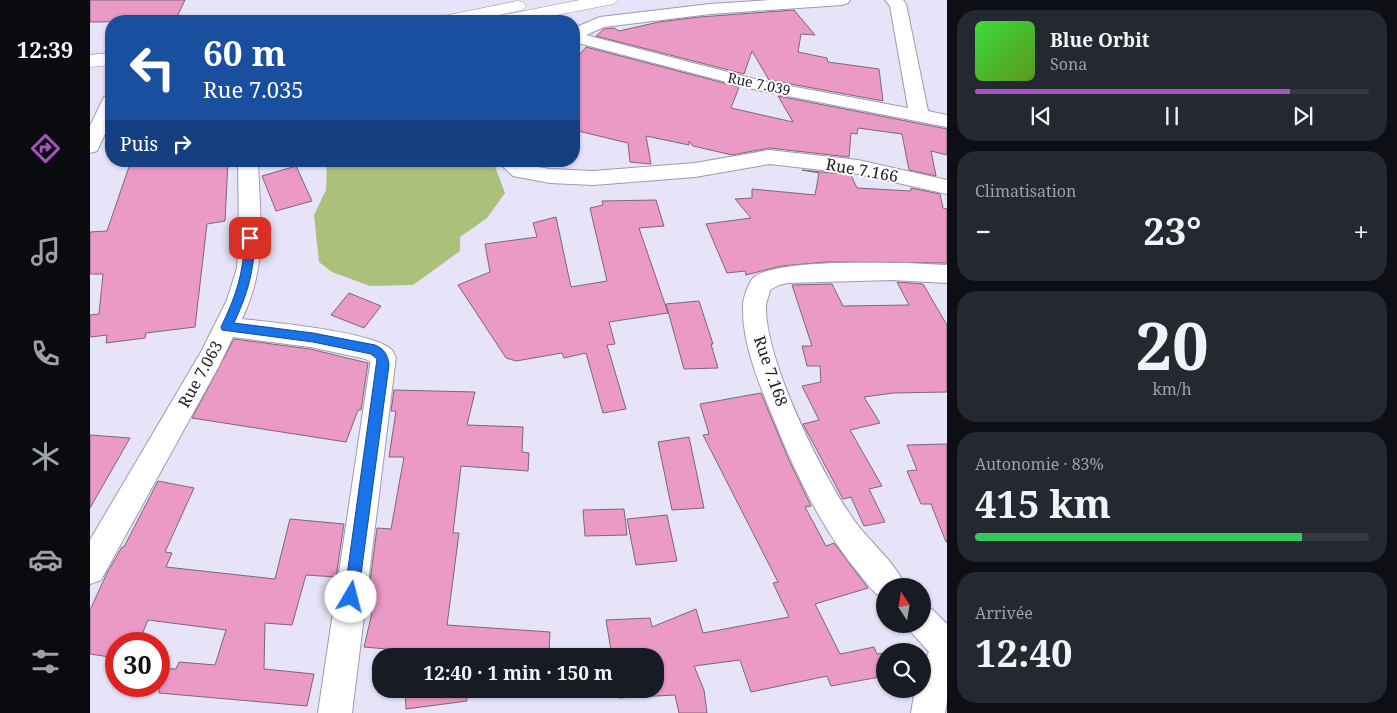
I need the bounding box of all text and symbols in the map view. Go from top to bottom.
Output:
text: Blue Orbit [1050,27,1150,53]
text: 60 m [203,29,286,76]
text: 12:39 [17,34,73,64]
icon: left [120,35,185,100]
text: Sona [1050,53,1087,75]
street label: Rue 7.039 [726,68,792,99]
text: Rue 7.035 [203,74,304,104]
icon: previous [1027,102,1055,130]
icon: pause [1158,102,1186,130]
icon: next [1289,102,1317,130]
icon: right [168,130,196,158]
icon: directions [28,131,63,166]
text: Puis [120,131,158,157]
street label: Rue 7.166 [824,153,900,187]
text: Climatisation [975,180,1076,202]
text: 23° [1143,204,1201,256]
text: − [975,212,991,250]
text: + [1353,212,1369,250]
pin [229,217,271,259]
icon: arrive [236,224,264,252]
icon: music [28,234,63,269]
text: 20 [1135,301,1209,389]
street label: Rue 7.168 [749,333,793,409]
icon: phone [28,336,63,371]
street label: Rue 7.063 [173,337,227,411]
text: km/h [1152,378,1192,400]
icon: climate [28,439,63,474]
text: Autonomie · 83% [975,453,1104,475]
text: 415 km [975,477,1111,529]
icon: car [28,542,63,577]
position arrow [324,570,376,622]
north arrow [876,578,931,632]
map controls [876,578,931,698]
text: Arrivée [975,602,1033,624]
text: 12:40 [975,626,1072,678]
speed limit sign: 30 [105,632,170,697]
button: search [876,643,931,698]
icon: filters [28,644,63,679]
text: 12:40 · 1 min · 150 m [423,660,613,686]

